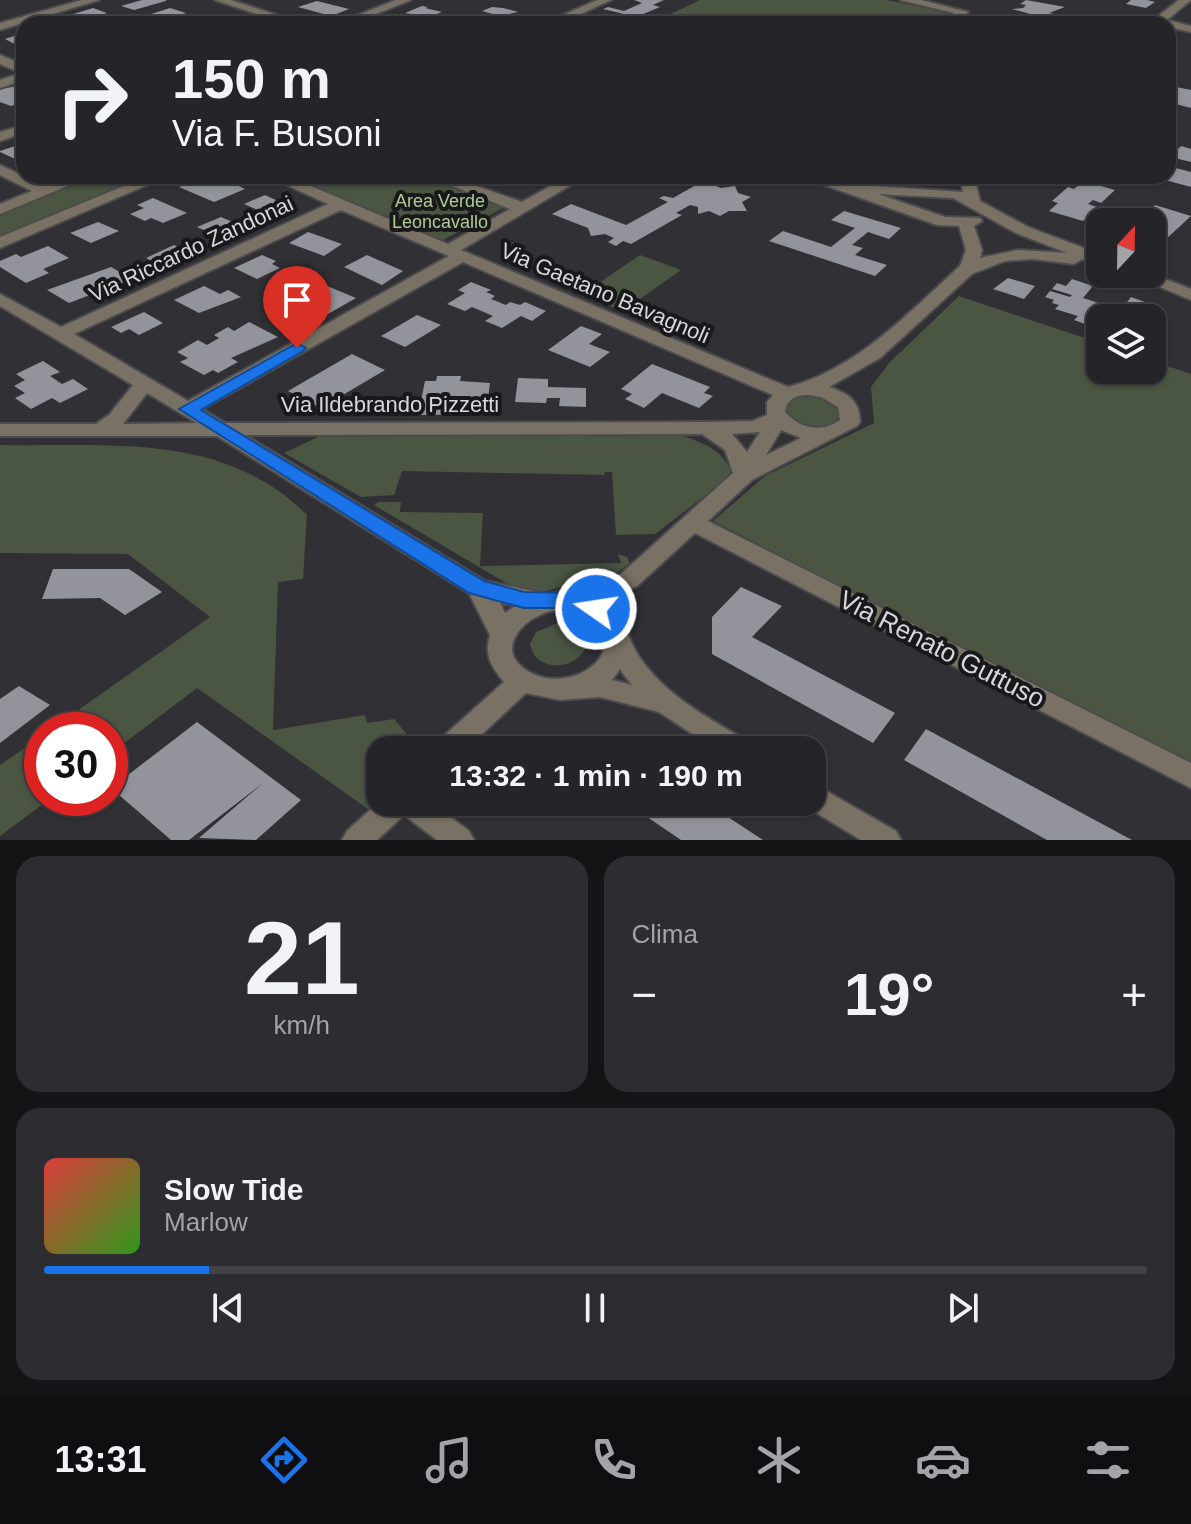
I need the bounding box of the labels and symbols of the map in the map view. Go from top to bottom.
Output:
street label: Via Riccardo Zandonai [85,191,297,307]
park label: Area Verde Leoncavallo [392,191,488,232]
north arrow [1086,208,1166,288]
street label: Via Gaetano Bavagnoli [497,238,713,348]
pin [263,266,331,348]
street label: Via Ildebrando Pizzetti [281,392,499,417]
position arrow [554,567,638,651]
street label: Via Renato Guttuso [834,584,1050,714]
speed limit sign: 30 [24,712,128,816]

